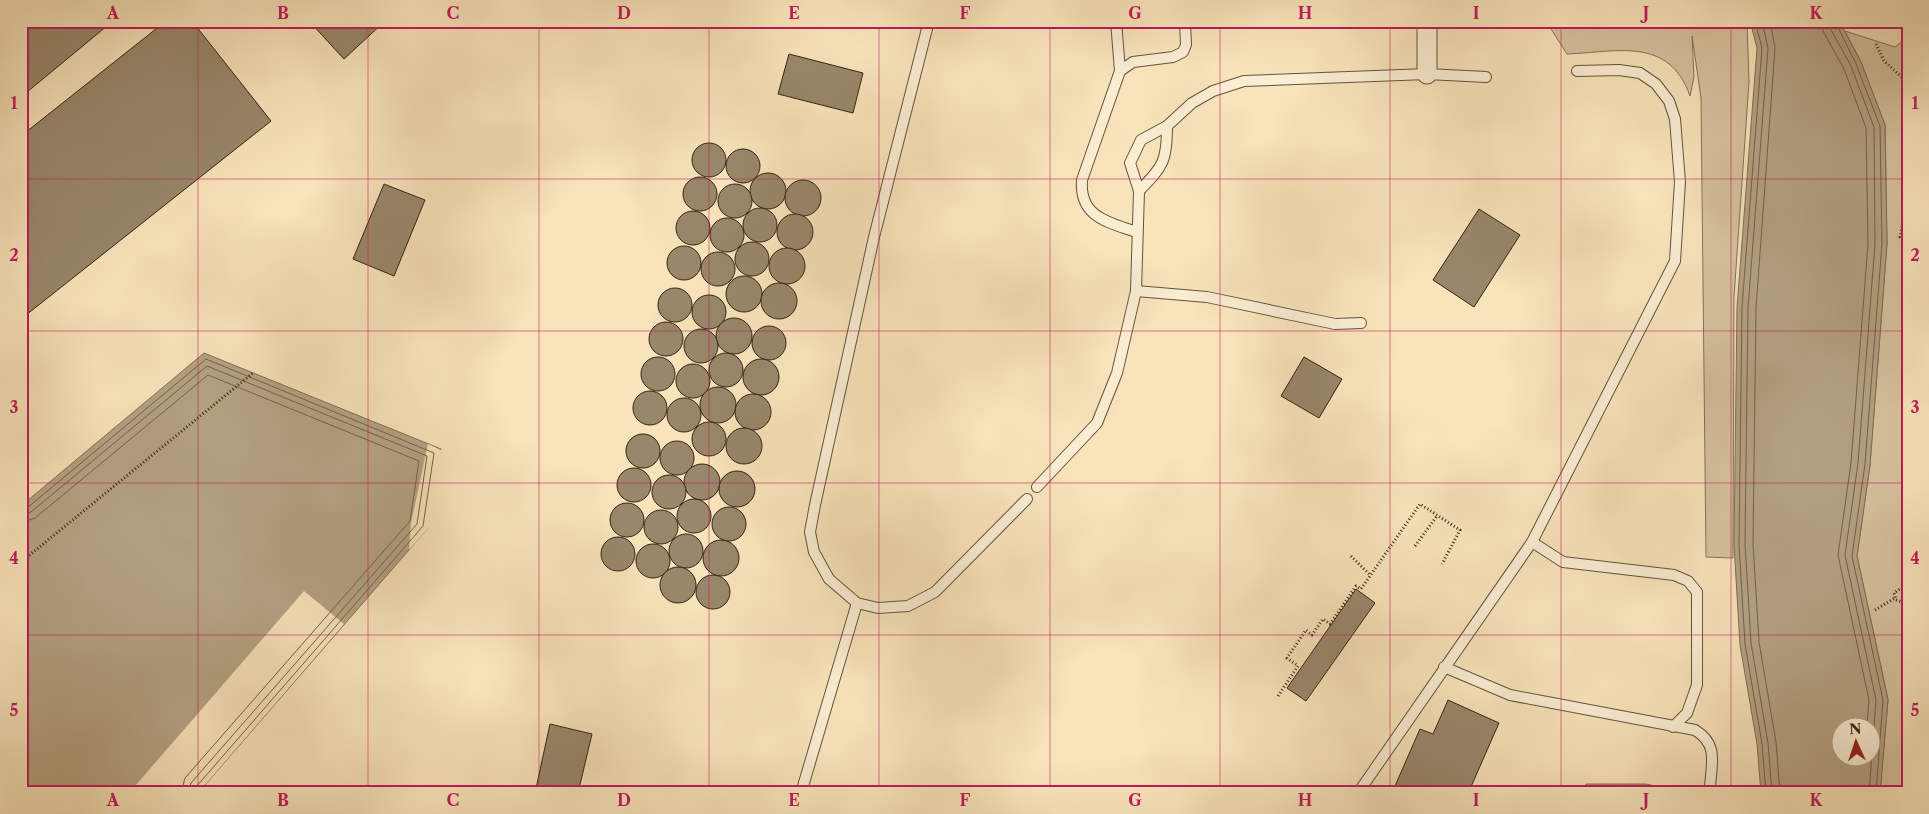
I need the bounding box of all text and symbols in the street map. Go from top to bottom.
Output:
text: A [106,3,120,23]
text: B [277,3,289,23]
text: C [447,3,459,23]
text: D [617,3,631,23]
text: E [788,3,800,23]
text: F [960,3,971,23]
text: G [1128,3,1142,23]
text: H [1298,3,1312,23]
text: I [1473,3,1480,23]
text: J [1640,3,1649,23]
text: K [1810,3,1824,23]
text: 1 [10,93,18,113]
text: 1 [1911,93,1919,113]
text: 2 [9,245,19,265]
text: 2 [1910,245,1920,265]
text: 3 [9,397,19,417]
text: 3 [1910,397,1920,417]
text: 4 [9,548,19,568]
text: 4 [1910,548,1920,568]
text: 5 [10,700,19,720]
text: 5 [1911,700,1920,720]
north arrow [1832,716,1882,766]
text: N [1849,720,1862,738]
text: A [106,790,120,810]
text: B [277,790,289,810]
text: C [447,790,459,810]
text: D [617,790,631,810]
text: E [788,790,800,810]
text: F [960,790,971,810]
text: G [1128,790,1142,810]
text: H [1298,790,1312,810]
text: I [1473,790,1480,810]
text: J [1640,790,1649,810]
text: K [1810,790,1824,810]

